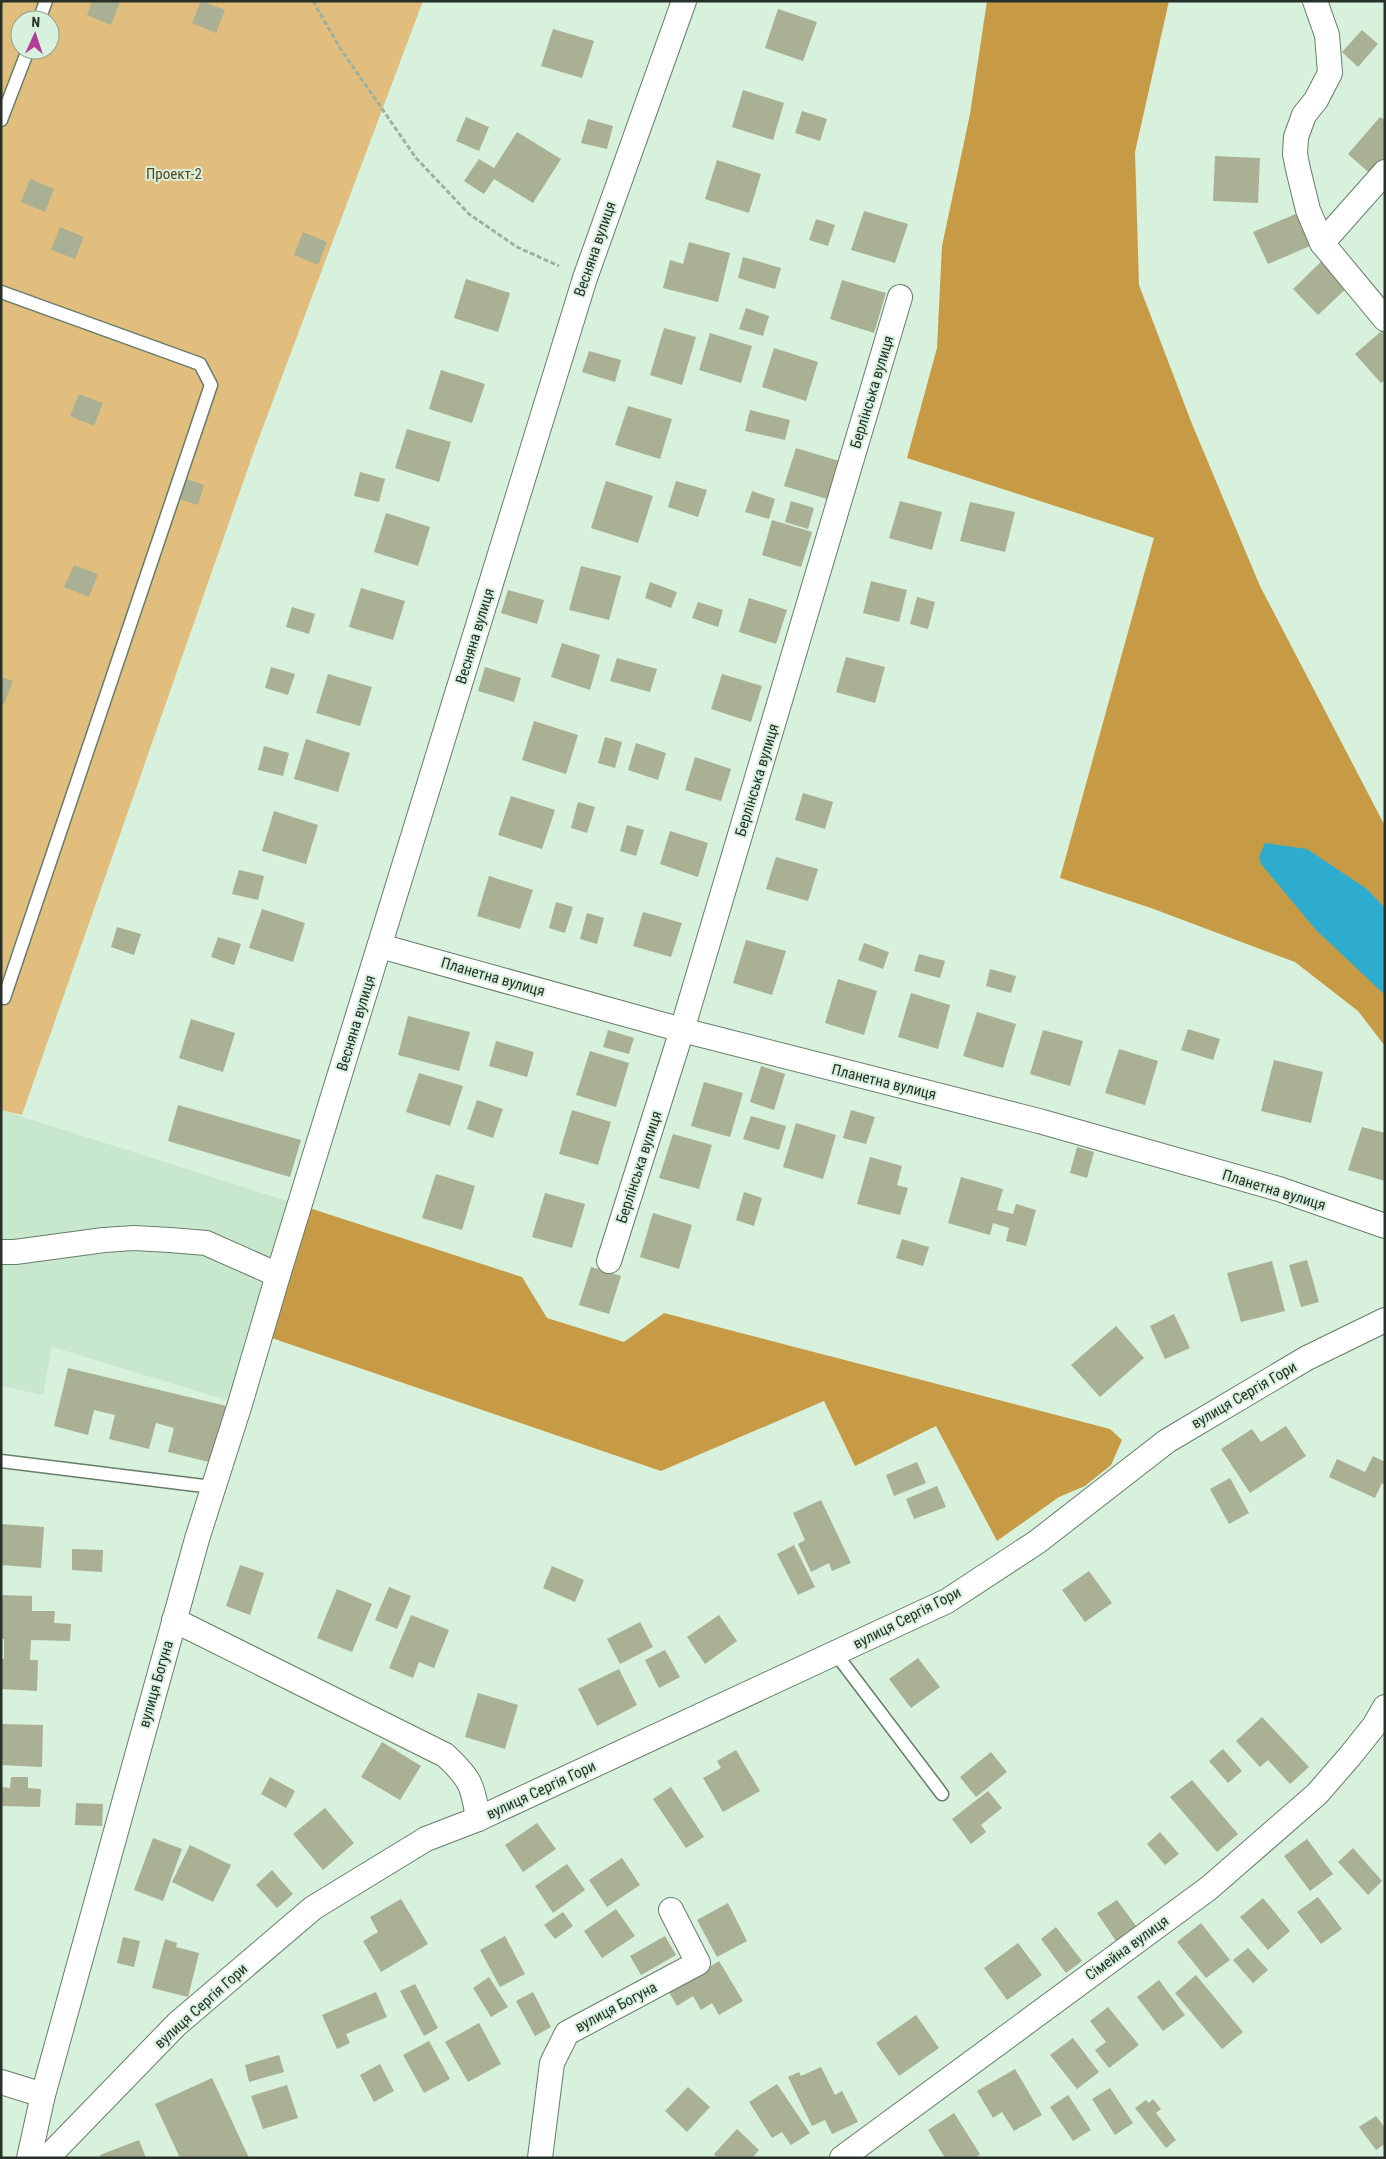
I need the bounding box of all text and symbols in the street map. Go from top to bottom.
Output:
north arrow [10,10,60,60]
text: N [31,14,40,30]
park label: Проект-2 [146,165,202,183]
street label: Весняна вулиця [570,199,620,299]
street label: Берлінська вулиця [846,333,898,451]
street label: Весняна вулиця [452,586,498,686]
street label: Берлінська вулиця [731,721,783,839]
street label: Планетна вулиця [439,954,547,1000]
street label: Весняна вулиця [333,973,379,1073]
street label: Планетна вулиця [830,1060,938,1104]
street label: Берлінська вулиця [612,1109,666,1225]
street label: Планетна вулиця [1220,1166,1328,1214]
street label: вулиця Сергія Гори [1188,1358,1300,1432]
street label: вулиця Сергія Гори [850,1583,964,1653]
street label: вулиця Богуна [135,1638,177,1730]
street label: вулиця Сергія Гори [484,1757,598,1823]
street label: Сімейна вулиця [1082,1912,1172,1984]
street label: вулиця Сергія Гори [151,1960,251,2052]
street label: вулиця Богуна [572,1978,660,2036]

